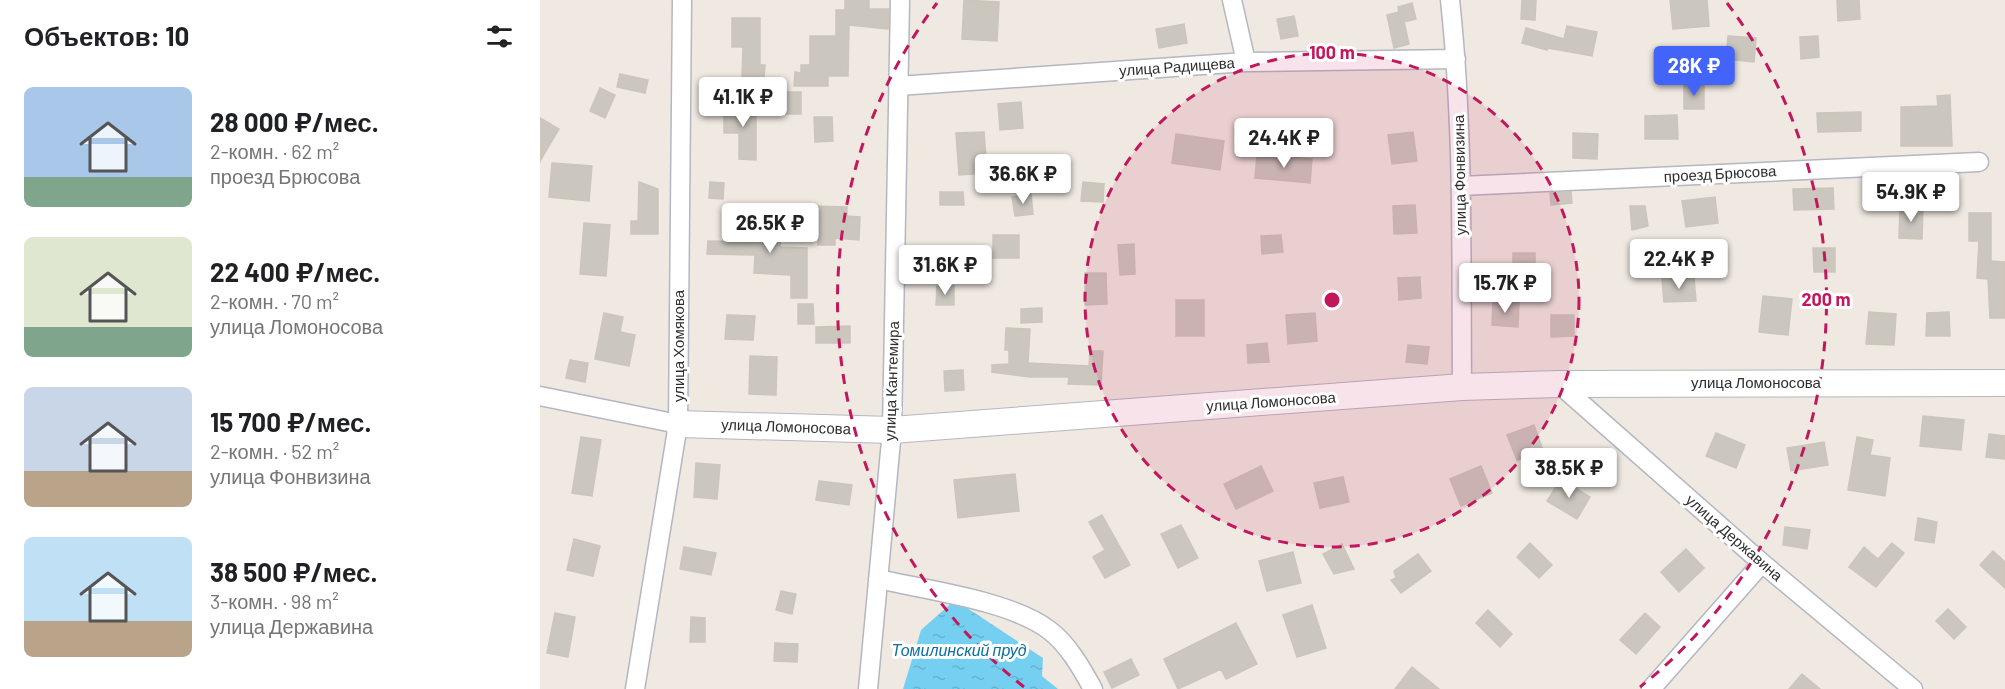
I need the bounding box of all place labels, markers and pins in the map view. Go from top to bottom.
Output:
pin: 28K ₽ [1652,46,1736,97]
pin: 41.1K ₽ [688,77,798,128]
pin: 24.4K ₽ [1229,118,1339,169]
pin: 36.6K ₽ [968,154,1078,205]
pin: 54.9K ₽ [1856,172,1966,223]
pin: 26.5K ₽ [715,203,825,254]
pin: 22.4K ₽ [1624,239,1734,290]
pin: 31.6K ₽ [890,245,1000,296]
pin: 15.7K ₽ [1450,263,1560,314]
centre of rings [1322,290,1342,310]
pin: 38.5K ₽ [1514,448,1624,499]

